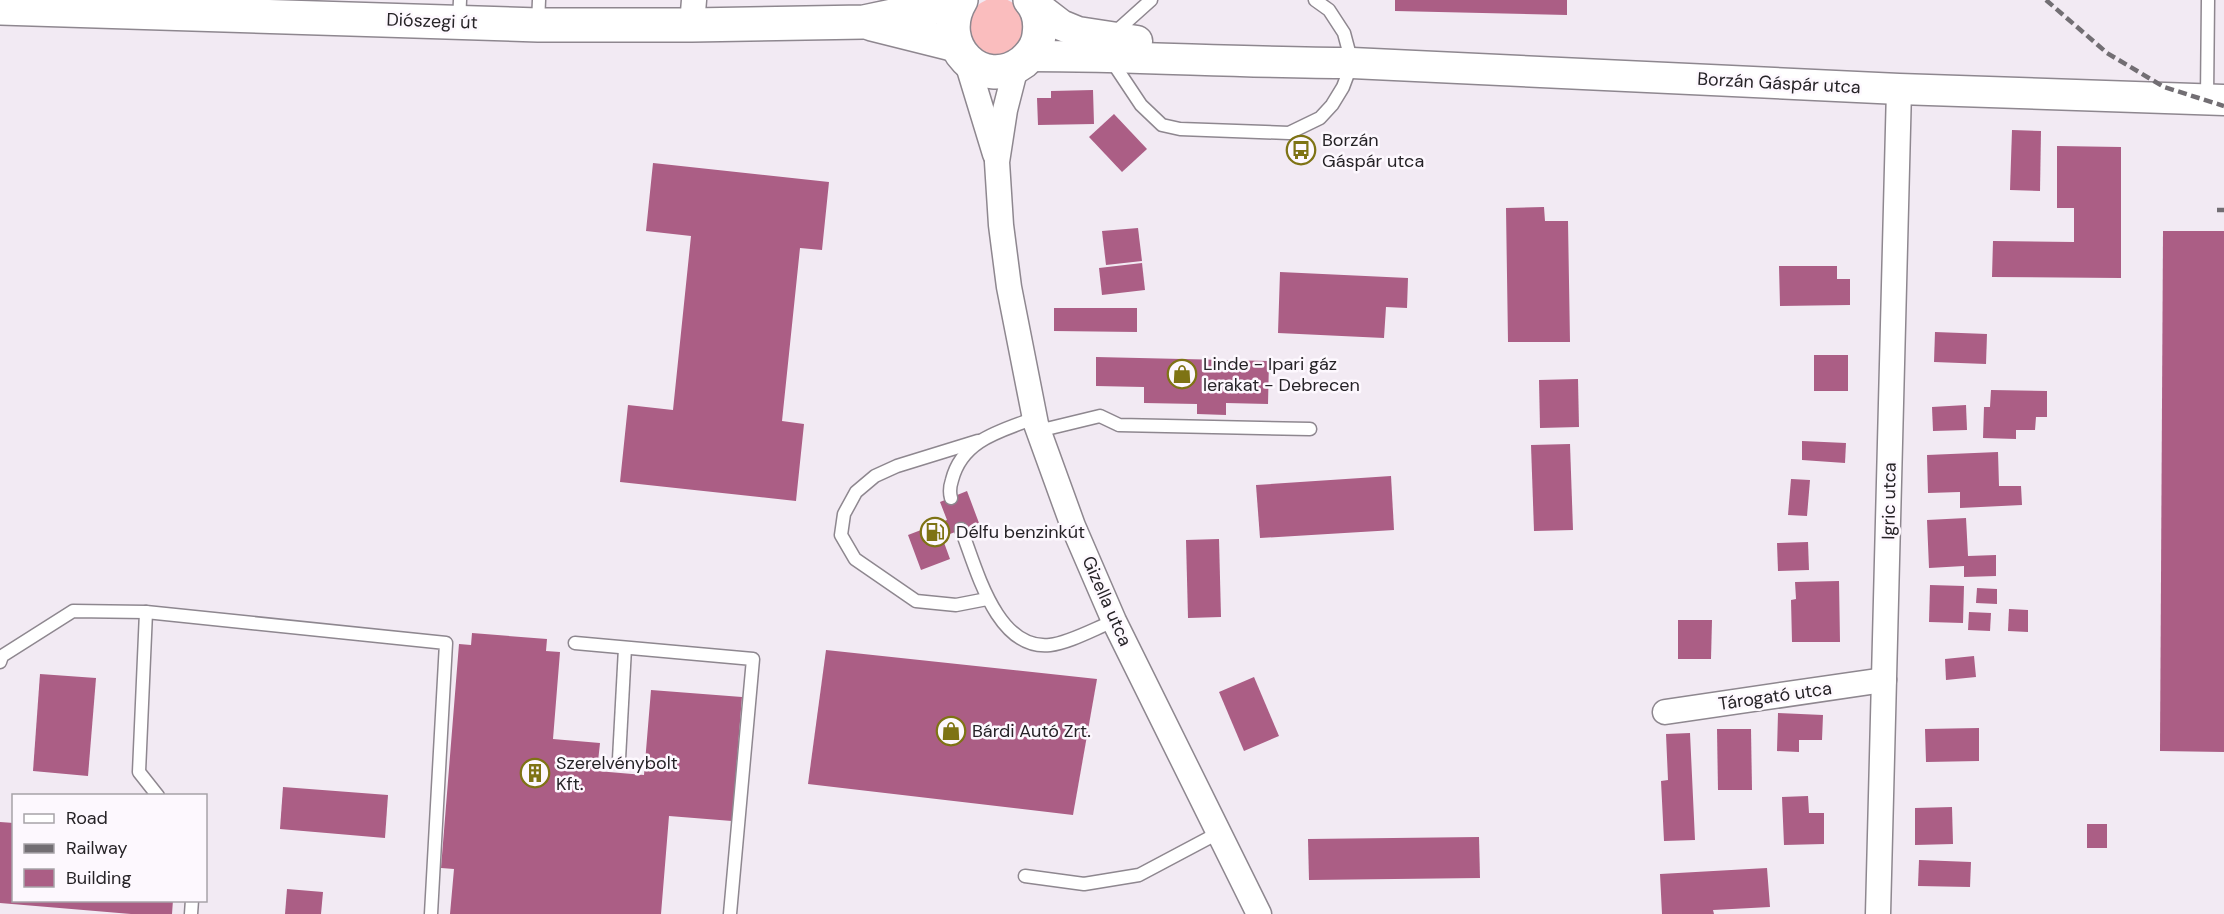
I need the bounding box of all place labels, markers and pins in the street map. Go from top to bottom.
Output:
place label: Borzán Gáspár utca [1322,128,1424,173]
bus stop icon: Borzán Gáspár utca [1285,134,1317,166]
place label: Linde - Ipari gáz lerakat - Debrecen [1203,352,1360,397]
shop icon: Linde - Ipari gáz lerakat - Debrecen [1166,358,1198,390]
fuel station icon: Délfu benzinkút [919,516,951,548]
place label: Délfu benzinkút [956,520,1085,544]
shop icon: Bárdi Autó Zrt. [935,715,967,747]
place label: Bárdi Autó Zrt. [972,719,1091,743]
place label: Szerelvénybolt Kft. [556,751,678,796]
building icon: Szerelvénybolt Kft. [519,757,551,789]

